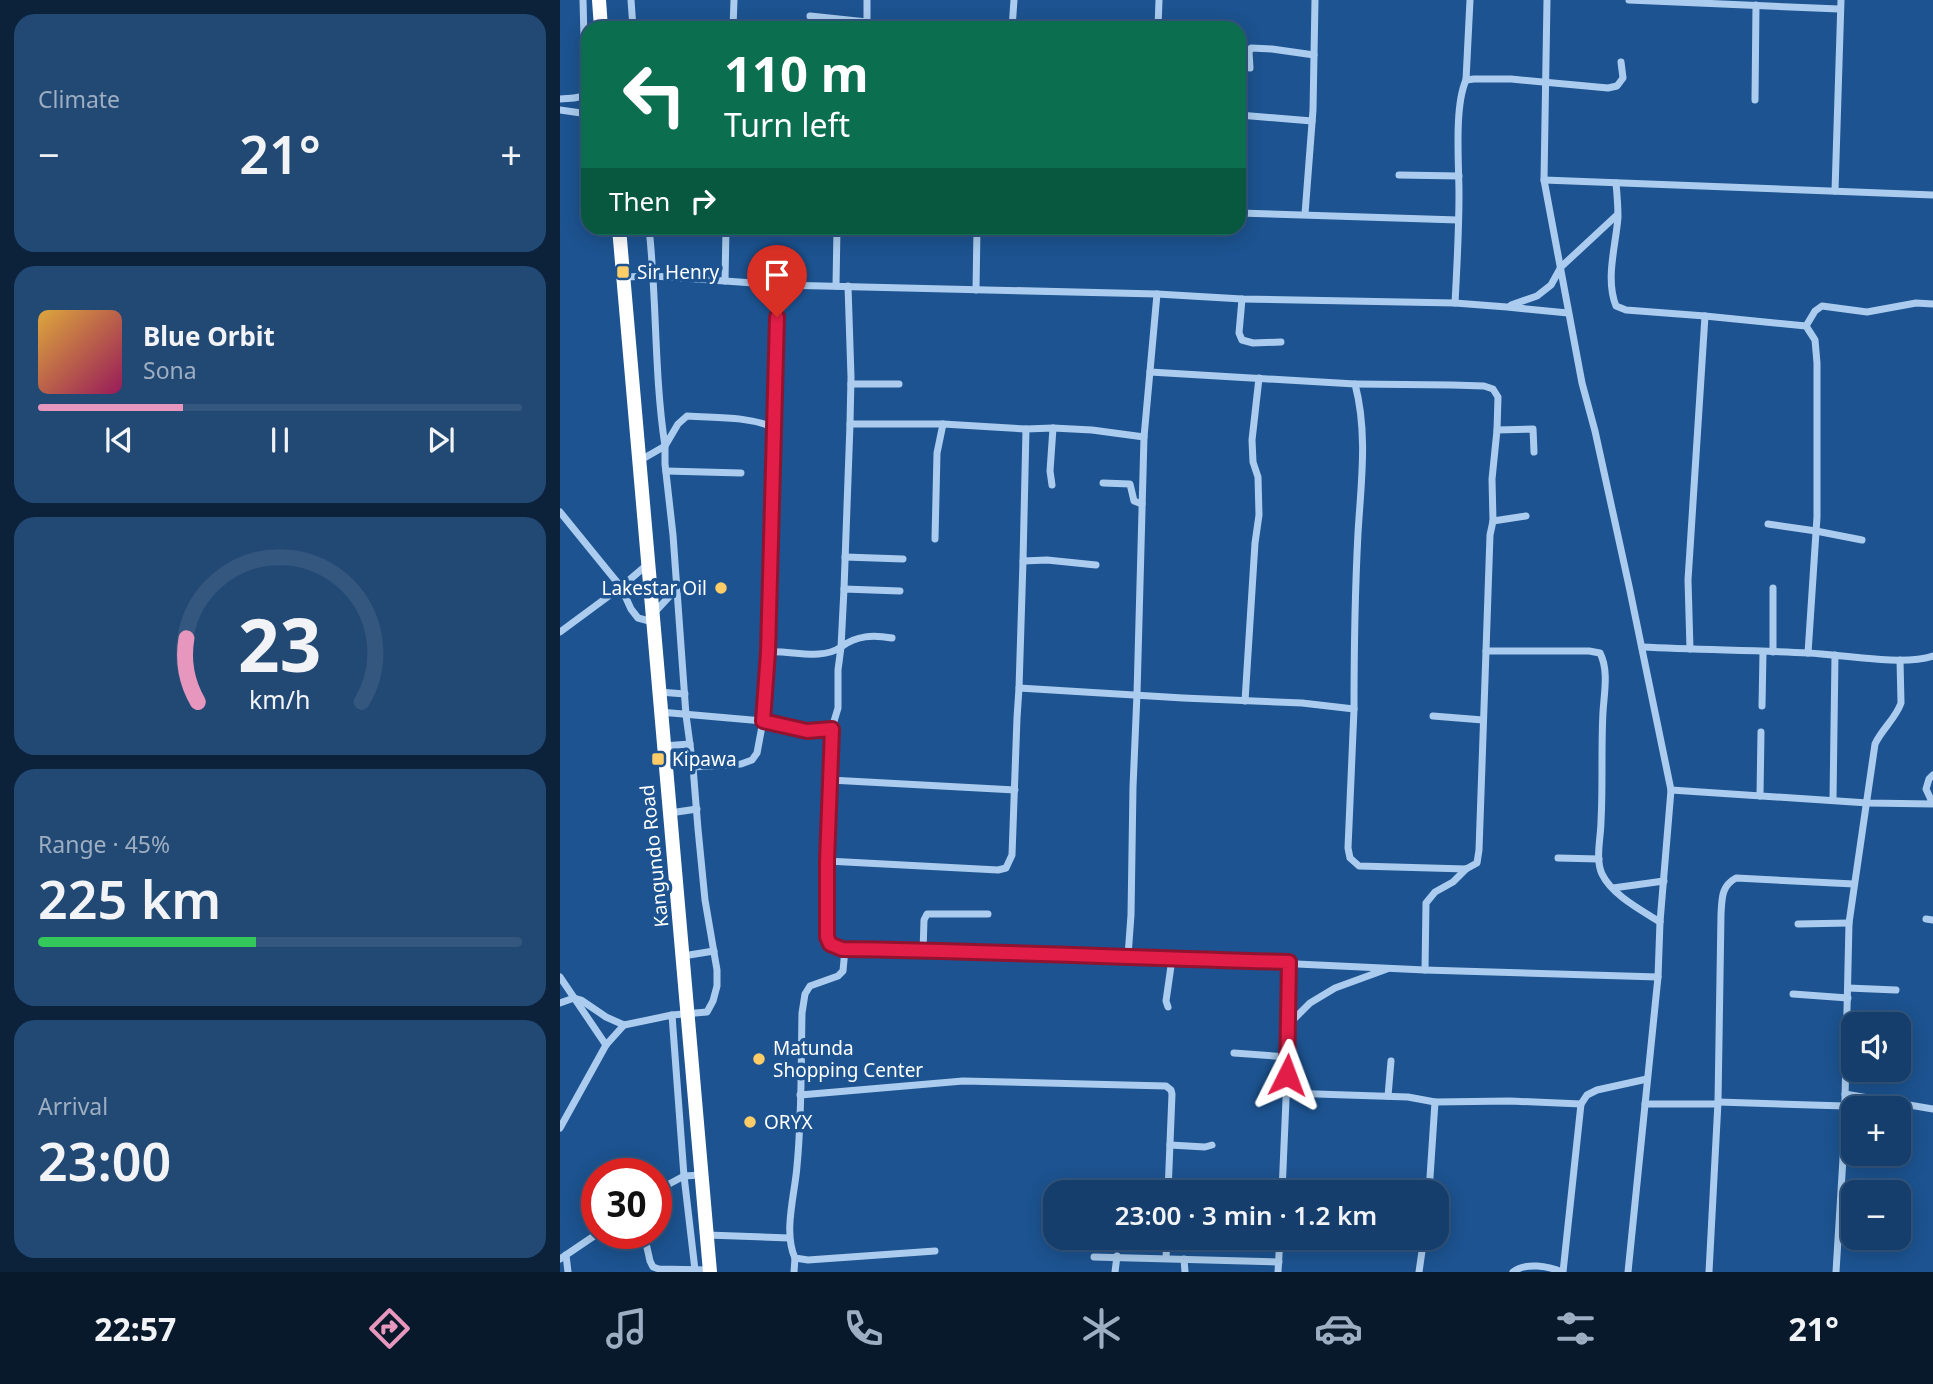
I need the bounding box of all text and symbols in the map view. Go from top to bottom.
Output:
text: 110 m [724,40,869,106]
icon: left [609,49,700,140]
text: Climate [38,83,120,115]
text: Turn left [724,103,850,146]
text: 21° [239,118,321,189]
text: − [38,128,60,180]
text: + [500,128,522,180]
icon: right [684,182,722,220]
text: Then [609,183,670,219]
pin [747,245,807,317]
icon: arrive [758,256,796,294]
place label: Sir Henry [637,259,720,285]
marker: Sir Henry [615,264,631,280]
text: Blue Orbit [143,318,275,354]
text: Sona [143,354,197,386]
icon: previous [100,421,138,459]
icon: pause [261,421,299,459]
icon: next [422,421,460,459]
place label: Lakestar Oil [601,575,707,601]
marker: Lakestar Oil [713,580,729,596]
text: 23 [238,594,322,693]
text: km/h [249,682,311,716]
place label: Kipawa [672,746,737,772]
marker: Kipawa [650,751,666,767]
street label: Kangundo Road [634,783,674,929]
text: Range · 45% [38,828,170,860]
text: 225 km [38,863,221,934]
map controls [1841,1012,1911,1250]
button: sound [1841,1012,1911,1082]
place label: Matunda Shopping Center [773,1035,923,1083]
position arrow [1250,1038,1324,1112]
marker: Matunda Shopping Center [751,1051,767,1067]
text: Arrival [38,1090,108,1122]
button: + [1841,1096,1911,1166]
place label: ORYX [764,1109,813,1135]
marker: ORYX [742,1114,758,1130]
text: 23:00 [38,1125,171,1196]
speed limit sign: 30 [581,1158,672,1249]
button: − [1841,1180,1911,1250]
text: 23:00 · 3 min · 1.2 km [1115,1197,1377,1233]
icon: directions [365,1304,414,1353]
icon: music [602,1304,651,1353]
icon: phone [839,1304,888,1353]
icon: climate [1077,1304,1126,1353]
icon: car [1314,1304,1363,1353]
icon: filters [1551,1304,1600,1353]
text: 22:57 [94,1307,176,1350]
text: 21° [1789,1307,1839,1350]

